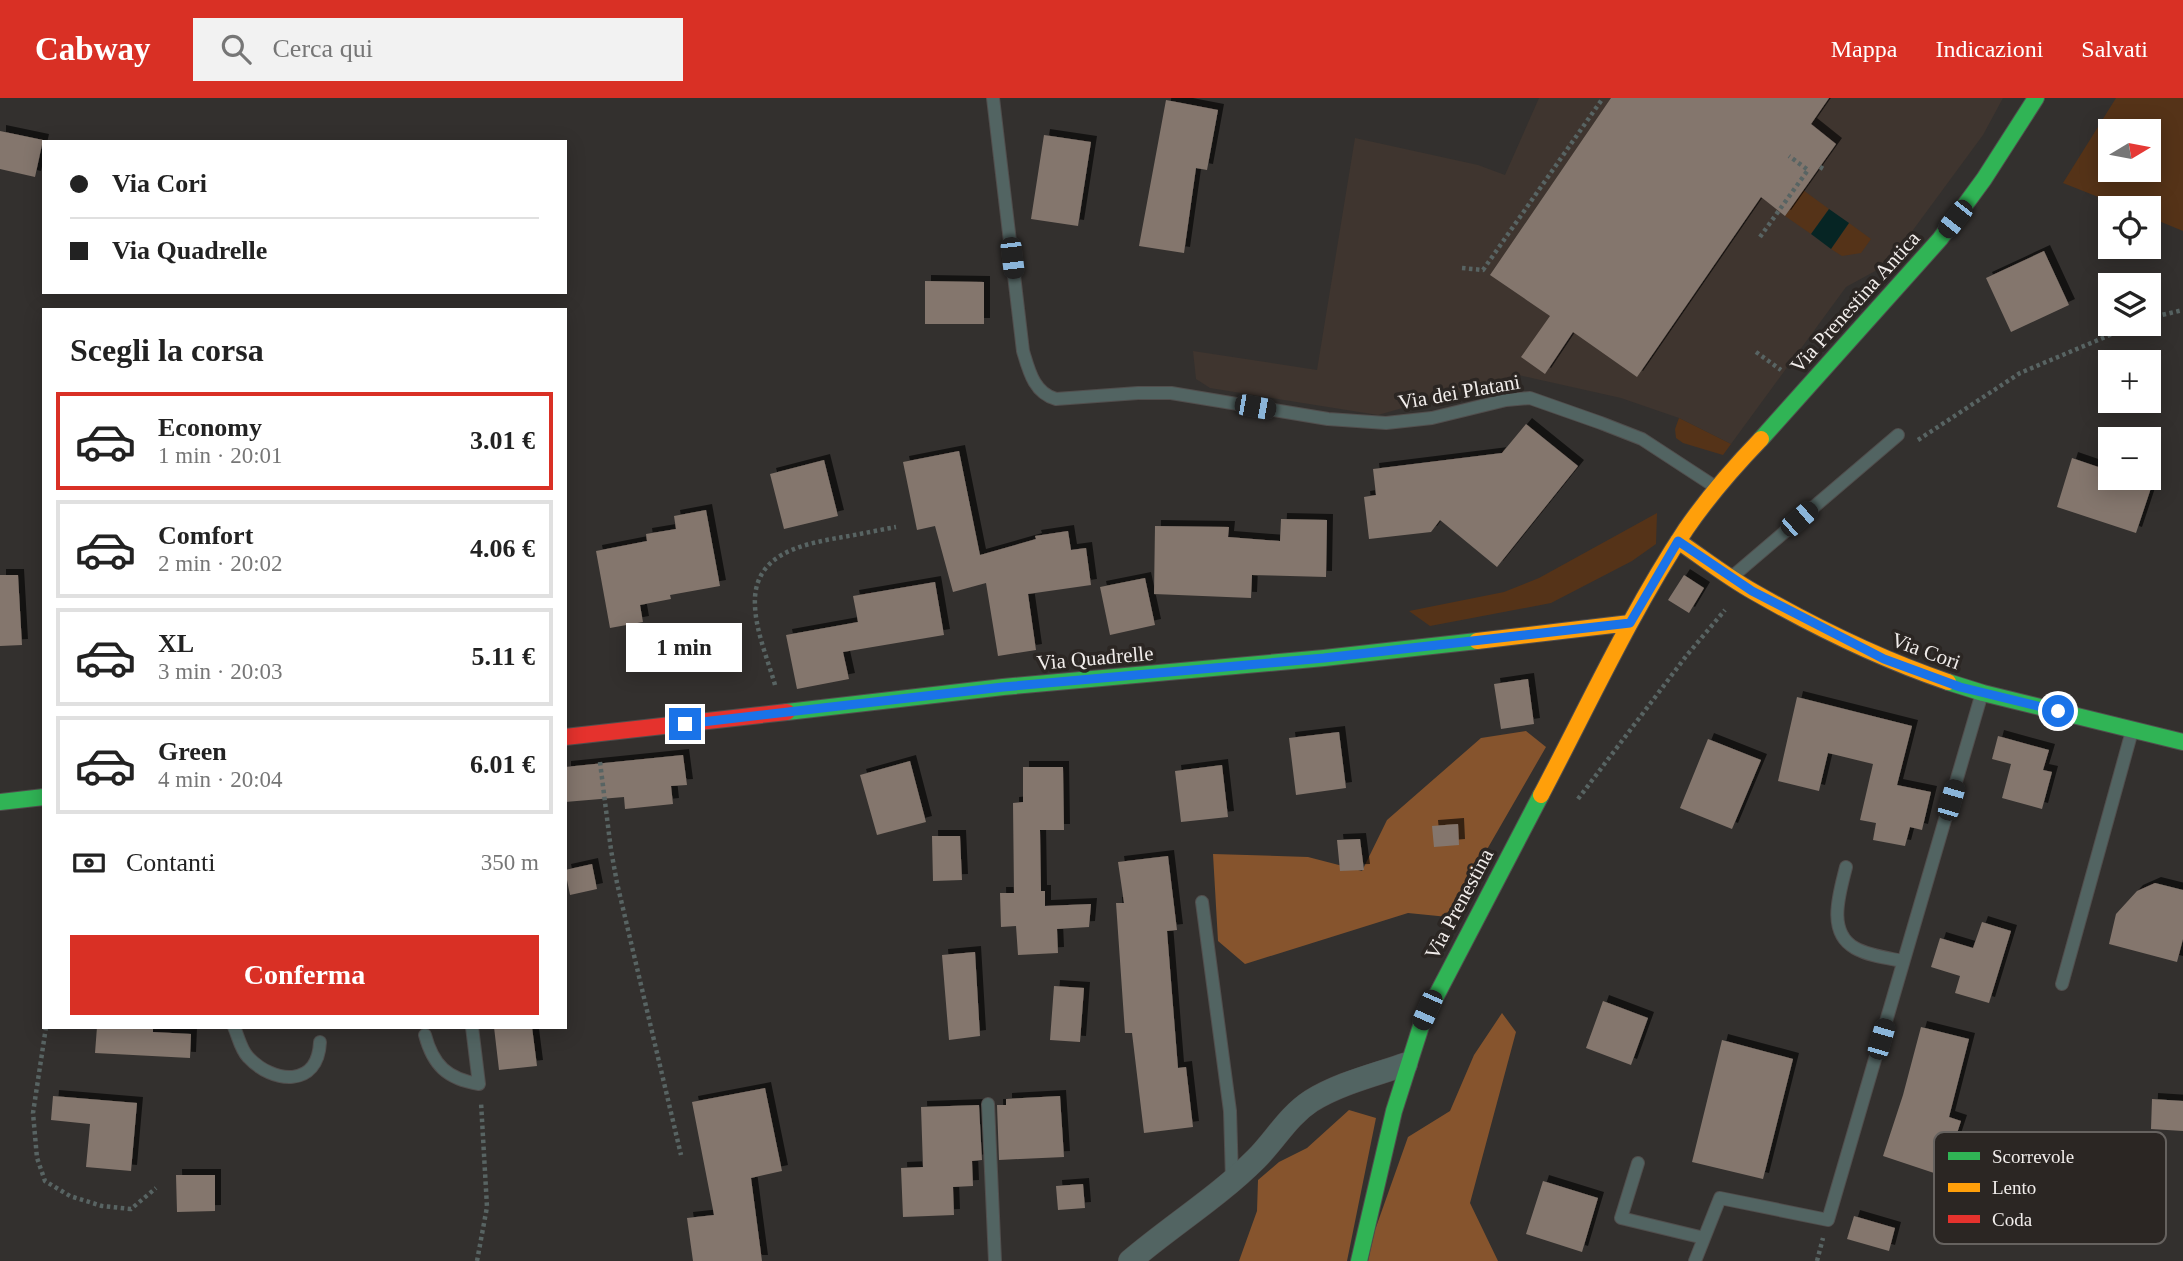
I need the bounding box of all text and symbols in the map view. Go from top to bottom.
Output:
search box [193,18,683,81]
icon: search [217,30,255,68]
text: Cabway [35,31,151,67]
text: Cerca qui [273,34,373,63]
text: Mappa [1831,36,1897,62]
text: Indicazioni [1935,36,2043,62]
text: Salvati [2081,36,2148,62]
north arrow [2098,119,2161,182]
map controls [2098,119,2161,490]
text: Via Cori [112,169,207,198]
car [1934,196,1977,242]
button: locate [2098,196,2161,259]
street label: Via Prenestina Antica [1785,226,1925,378]
text: Via Quadrelle [112,236,267,265]
car [1000,236,1025,280]
button: layers [2098,273,2161,336]
text: Scegli la corsa [70,332,264,368]
button: + [2098,350,2161,413]
street label: Via dei Platani [1396,369,1522,415]
car [1233,393,1278,421]
icon: car [74,410,137,473]
text: Economy [158,413,262,442]
text: 3.01 € [470,426,535,455]
button: − [2098,427,2161,490]
text: 1 min · 20:01 [158,443,283,468]
car [1777,497,1822,541]
icon: car [74,518,137,581]
text: Comfort [158,521,253,550]
text: 4.06 € [470,534,535,563]
text: 2 min · 20:02 [158,551,283,576]
callout: 1 min [627,622,743,672]
icon: car [74,626,137,689]
street label: Via Cori [1888,627,1964,675]
text: XL [158,629,194,658]
text: 1 min [656,635,712,660]
street label: Via Quadrelle [1036,641,1154,675]
text: 5.11 € [471,642,535,671]
text: 3 min · 20:03 [158,659,283,684]
route start [2042,695,2074,727]
route end [669,708,701,740]
icon: car [74,734,137,797]
text: Green [158,737,227,766]
text: 6.01 € [470,750,535,779]
text: 4 min · 20:04 [158,767,283,792]
car [1936,777,1967,823]
icon: cash [70,844,108,882]
street label: Via Prenestina [1420,844,1498,963]
text: Contanti [126,848,216,877]
text: 350 m [481,850,539,875]
button: Conferma [70,935,539,1015]
car [1409,987,1446,1033]
car [1866,1016,1897,1062]
legend [1934,1132,2166,1244]
text: Scorrevole [1992,1146,2074,1167]
text: Lento [1992,1177,2036,1198]
text: Coda [1992,1209,2033,1230]

